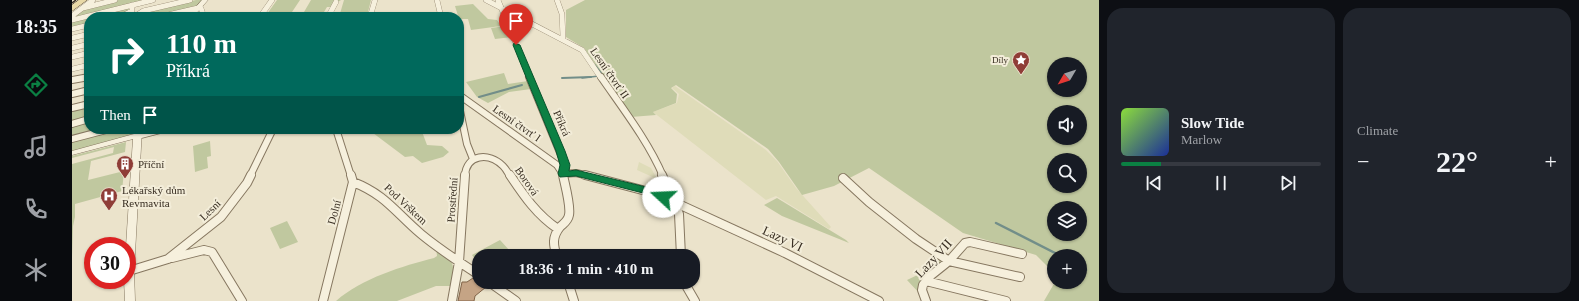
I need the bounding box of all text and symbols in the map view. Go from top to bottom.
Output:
pin [499,4,533,45]
icon: arrive [505,10,527,32]
text: 18:35 [15,17,57,37]
icon: right [100,28,152,80]
text: 110 m [166,28,237,59]
street label: Lesní čtvrť II [588,45,632,101]
place icon: Díly [1011,50,1031,75]
place label: Díly [992,55,1008,65]
north arrow [1047,57,1087,97]
map controls [1047,57,1087,289]
text: Příkrá [166,61,210,81]
icon: directions [22,71,50,99]
street label: Lesní čtvrť I [491,102,543,144]
icon: arrive [139,104,161,126]
button: sound [1047,105,1087,145]
text: Then [100,107,131,123]
street label: Příkrá [551,108,573,138]
text: Slow Tide [1181,115,1244,131]
text: Climate [1357,123,1398,138]
text: Marlow [1181,132,1222,147]
icon: music [22,133,50,161]
text: 22° [1436,145,1478,178]
text: − [1357,149,1369,174]
text: + [1545,149,1557,174]
button: search [1047,153,1087,193]
building icon: Příční [115,154,135,179]
place label: Příční [138,158,164,170]
street label: Borová [513,164,541,198]
icon: previous [1143,172,1165,194]
icon: pause [1210,172,1232,194]
icon: next [1277,172,1299,194]
position arrow [642,176,684,218]
street label: Prostřední [444,177,460,223]
street label: Pod Vrškem [382,181,430,227]
place label: Lékařský dům Revmavita [122,184,186,209]
hospital icon: Lékařský dům Revmavita [99,186,119,211]
icon: phone [22,195,50,223]
street label: Lesní [197,197,223,223]
street label: Dolní [325,198,343,226]
button: layers [1047,201,1087,241]
street label: Lazy VI [760,223,805,254]
street label: Lazy VII [912,236,955,281]
speed limit sign: 30 [84,237,136,289]
button: + [1047,249,1087,289]
icon: climate [22,256,50,284]
text: 18:36 · 1 min · 410 m [519,261,654,277]

